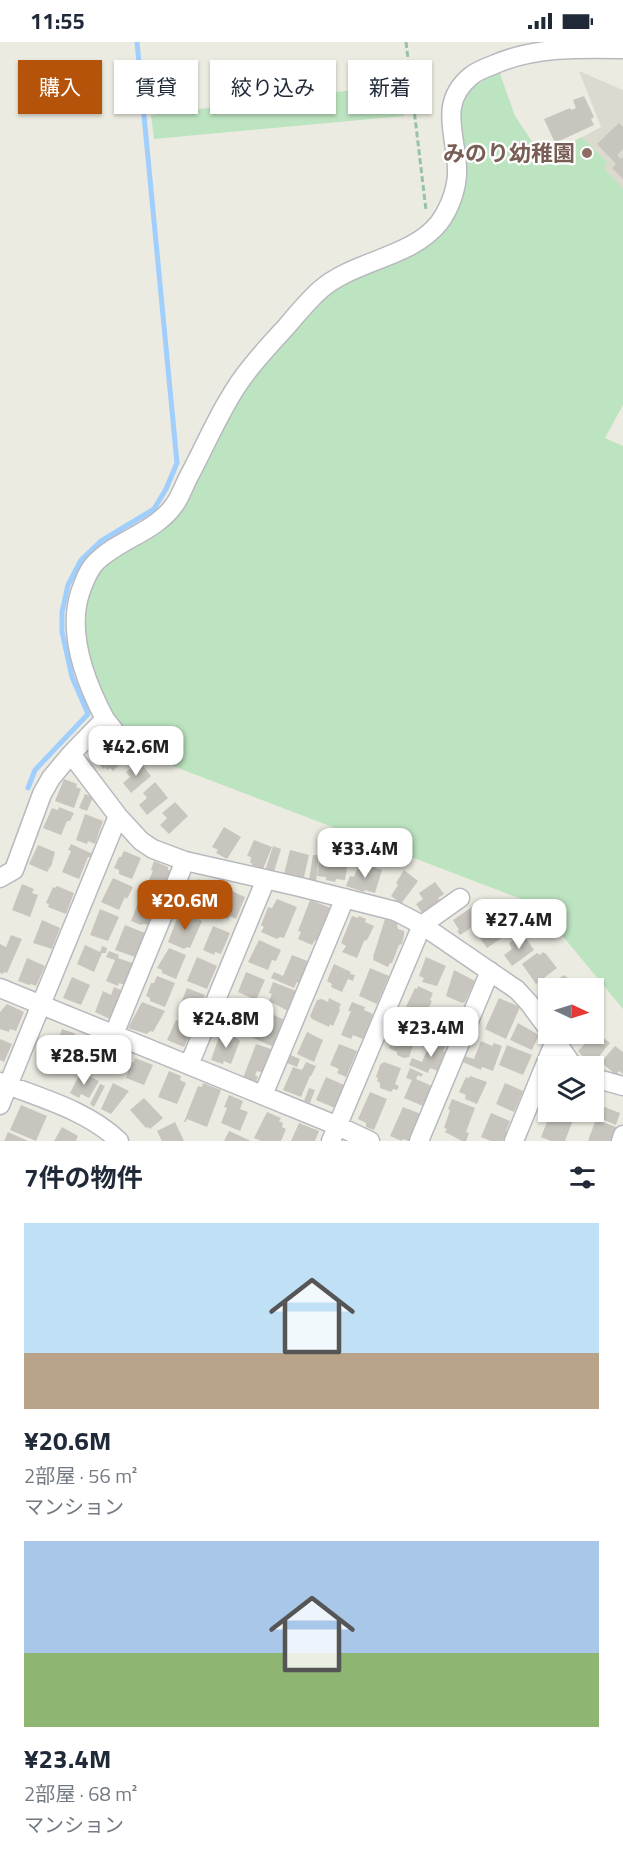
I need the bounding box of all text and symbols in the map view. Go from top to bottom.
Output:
text: 11:55 [30,4,85,38]
chip: 購入 [18,60,102,114]
chip: 賃貸 [114,60,198,114]
chip: 絞り込み [210,60,336,114]
chip: 新着 [348,60,432,114]
place label: みのり幼稚園 [443,136,575,170]
marker: みのり幼稚園 [580,146,594,160]
pin: ¥42.6M [87,726,185,777]
text: ¥42.6M [102,730,170,761]
pin: ¥33.4M [316,828,414,879]
text: ¥33.4M [331,832,399,863]
pin: ¥20.6M [136,880,234,931]
text: ¥20.6M [151,884,219,915]
pin: ¥27.4M [470,899,568,950]
text: ¥27.4M [485,903,553,934]
north arrow [538,978,604,1044]
map controls [538,978,604,1122]
pin: ¥24.8M [177,998,275,1049]
text: ¥24.8M [192,1002,260,1033]
pin: ¥23.4M [382,1007,480,1058]
text: ¥23.4M [397,1011,465,1042]
pin: ¥28.5M [35,1035,133,1086]
text: ¥28.5M [50,1039,118,1070]
button: layers [538,1056,604,1122]
text: 7件の物件 [24,1158,143,1197]
icon: filters [566,1161,599,1194]
icon: home [258,1262,366,1370]
text: ¥20.6M [24,1421,111,1460]
text: 2部屋 · 56 m² [24,1460,137,1491]
text: マンション [24,1491,124,1522]
icon: home [258,1580,366,1688]
text: ¥23.4M [24,1739,111,1778]
text: 2部屋 · 68 m² [24,1778,137,1809]
text: マンション [24,1809,124,1840]

